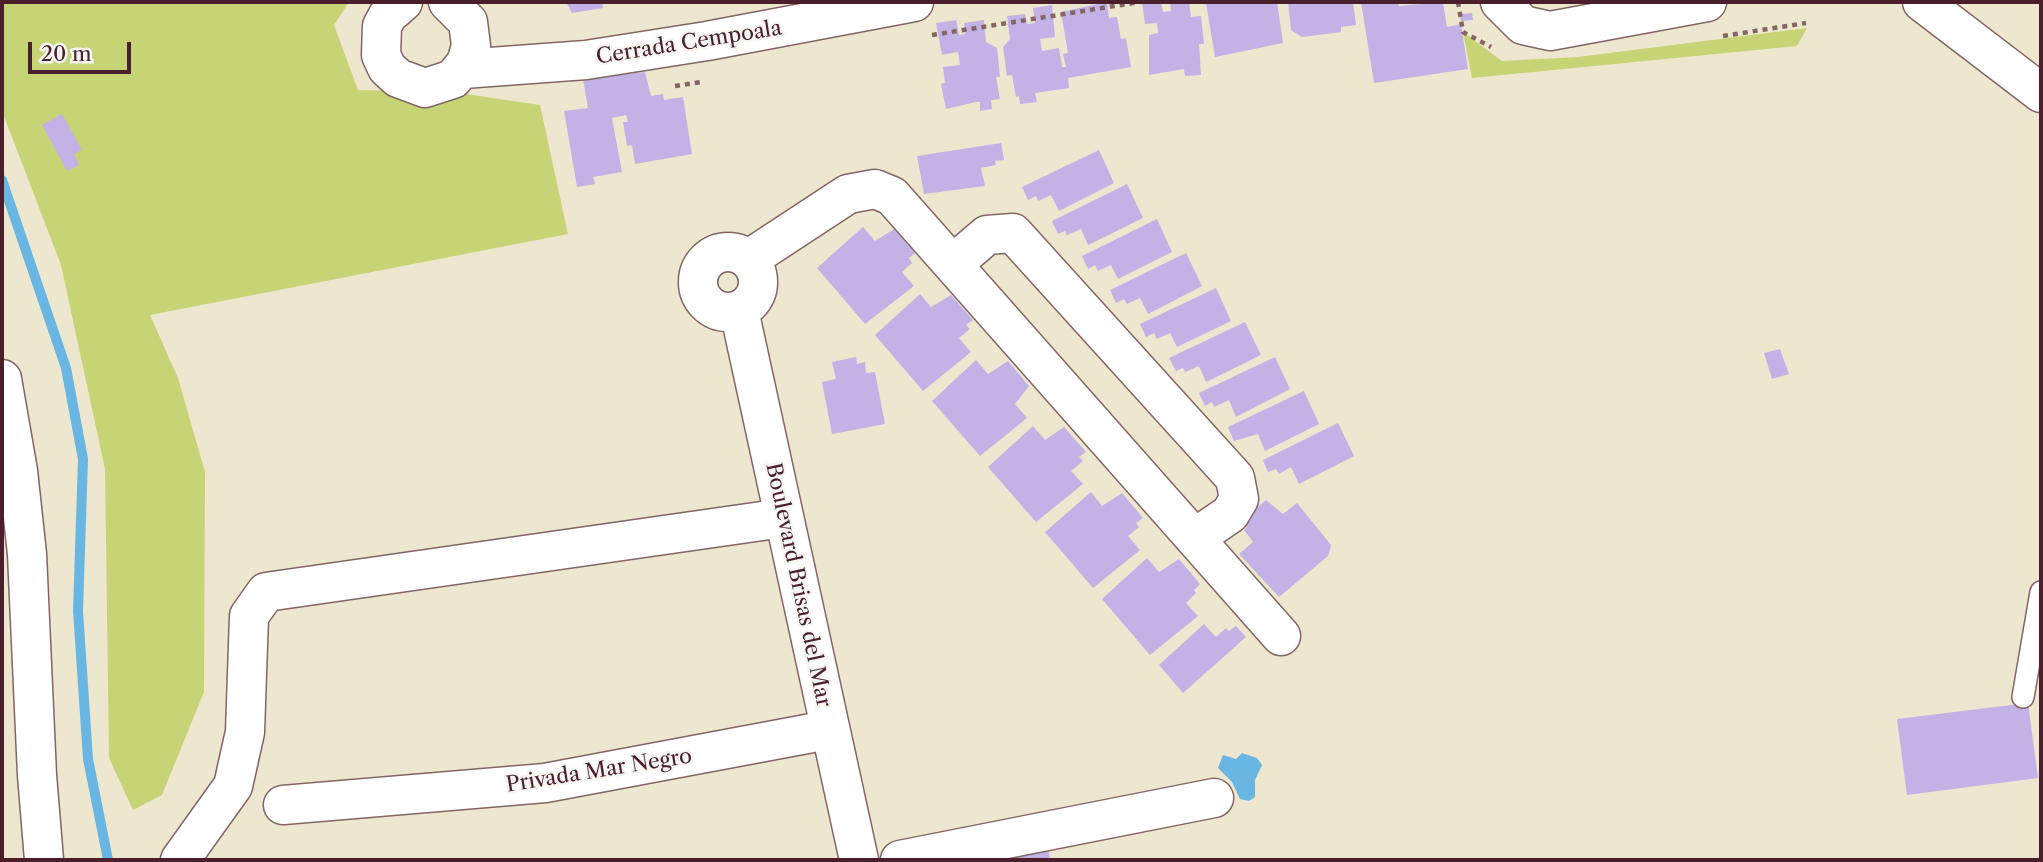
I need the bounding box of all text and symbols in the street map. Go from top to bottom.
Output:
street label: Cerrada Cempoala [594,16,784,70]
scale bar [32,28,135,72]
text: 20 m [41,41,92,66]
street label: Boulevard Brisas del Mar [760,461,836,709]
street label: Privada Mar Negro [504,744,694,798]

